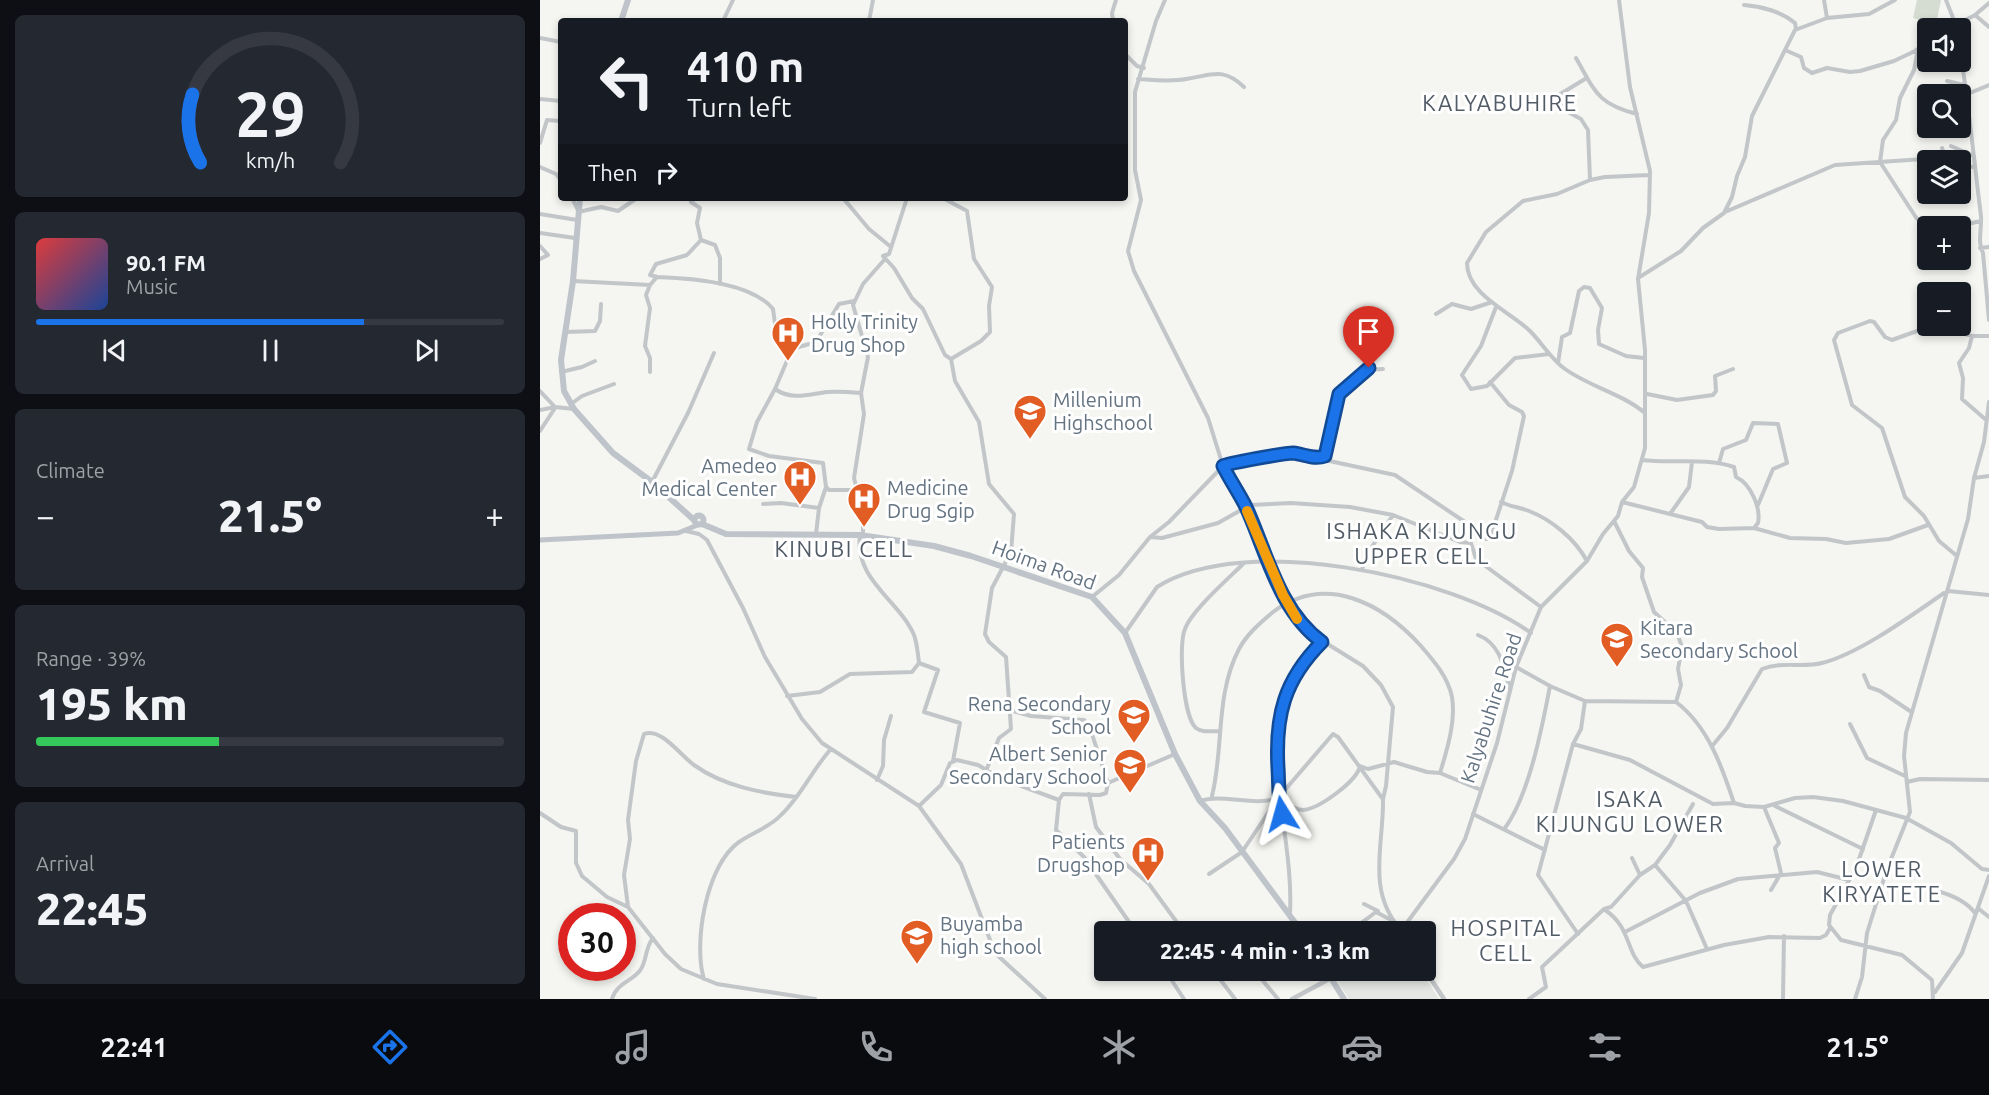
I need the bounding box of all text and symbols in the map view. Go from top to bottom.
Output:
map controls [1917,18,1971,336]
button: sound [1917,18,1971,72]
icon: left [588,42,666,120]
text: 410 m [687,43,804,90]
text: 29 [235,79,305,149]
button: search [1917,84,1971,138]
district label: KALYABUHIRE [1422,90,1578,115]
text: Turn left [687,92,791,122]
text: km/h [245,148,295,172]
button: layers [1917,150,1971,204]
icon: right [650,156,683,189]
text: Then [588,160,638,185]
button: + [1917,216,1971,270]
text: 90.1 FM [126,250,206,275]
text: Music [126,275,178,298]
button: − [1917,282,1971,336]
pin [1343,306,1394,368]
place label: Holly Trinity Drug Shop [811,310,918,356]
hospital icon: Holly Trinity Drug Shop [770,315,806,362]
icon: arrive [1352,315,1385,348]
icon: previous [98,334,131,367]
icon: pause [254,334,287,367]
icon: next [410,334,443,367]
place label: Millenium Highschool [1053,388,1153,434]
school or university icon: Millenium Highschool [1012,393,1048,440]
place label: Amedeo Medical Center [642,454,777,500]
text: Climate [36,459,105,482]
hospital icon: Amedeo Medical Center [782,459,818,506]
place label: Medicine Drug Sgip [887,476,975,522]
hospital icon: Medicine Drug Sgip [846,481,882,528]
text: 21.5° [218,490,322,541]
text: − [36,497,55,534]
text: + [485,497,504,534]
district label: ISHAKA KIJUNGU UPPER CELL [1326,518,1518,568]
street label: Hoima Road [989,535,1099,594]
district label: KINUBI CELL [774,536,914,561]
place label: Kitara Secondary School [1640,616,1798,662]
school or university icon: Kitara Secondary School [1599,621,1635,668]
street label: Kalyabuhire Road [1455,630,1526,786]
text: Range · 39% [36,647,146,670]
text: 195 km [36,678,188,729]
place label: Rena Secondary School [968,692,1111,738]
school or university icon: Rena Secondary School [1116,697,1152,744]
place label: Albert Senior Secondary School [949,742,1107,788]
school or university icon: Albert Senior Secondary School [1112,747,1148,794]
position arrow [1250,782,1314,846]
district label: ISAKA KIJUNGU LOWER [1536,786,1724,836]
place label: Patients Drugshop [1037,830,1125,876]
hospital icon: Patients Drugshop [1130,835,1166,882]
text: Arrival [36,852,94,875]
district label: LOWER KIRYATETE [1822,856,1942,906]
text: 22:45 [36,883,149,934]
speed limit sign: 30 [558,903,636,981]
place label: Buyamba high school [940,912,1042,958]
district label: HOSPITAL CELL [1450,915,1562,965]
school or university icon: Buyamba high school [899,918,935,965]
text: 22:45 · 4 min · 1.3 km [1160,938,1370,963]
icon: directions [369,1026,411,1068]
icon: music [612,1026,654,1068]
icon: phone [855,1026,897,1068]
icon: climate [1098,1026,1140,1068]
icon: car [1341,1026,1383,1068]
icon: filters [1584,1026,1626,1068]
text: 22:41 [100,1032,168,1062]
text: 21.5° [1827,1032,1888,1062]

